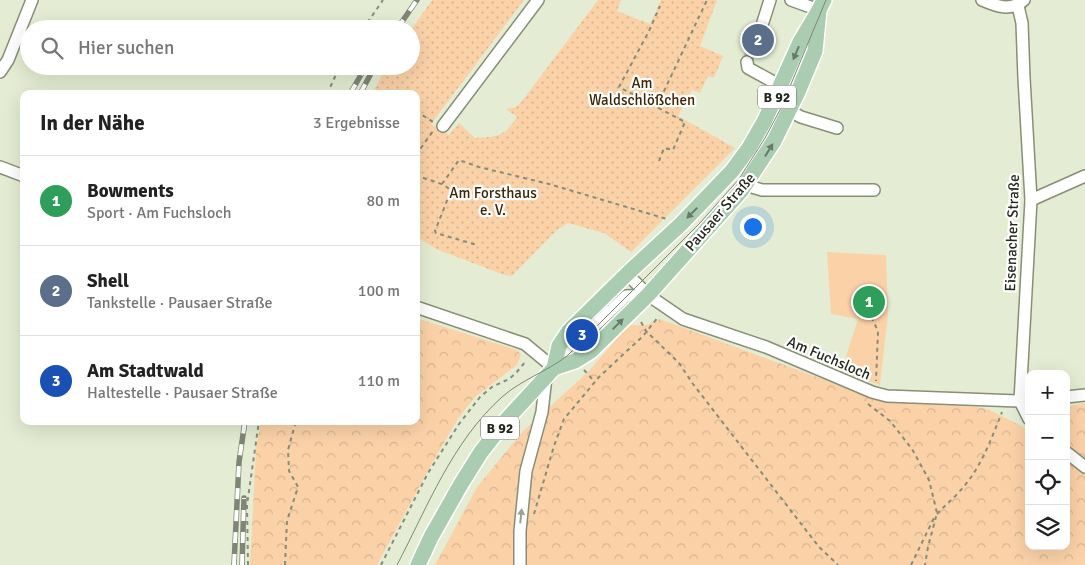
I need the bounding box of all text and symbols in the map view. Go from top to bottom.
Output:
search box [20,20,420,75]
pin: 2 [742,21,774,59]
icon: search [38,34,66,62]
text: Hier suchen [78,36,174,60]
one-way arrow [791,45,799,60]
park label: Am Waldschlößchen [589,74,695,109]
road number: B 92 [758,85,796,108]
text: In der Nähe [40,110,145,136]
text: 3 Ergebnisse [313,113,400,133]
one-way arrow [764,144,773,157]
street label: Pausaer Straße [681,169,759,255]
street label: Eisenacher Straße [1001,174,1023,292]
text: Bowments [87,179,174,203]
park label: Am Forsthaus e. V. [449,184,537,219]
text: 1 [52,191,60,211]
text: 80 m [366,191,400,211]
text: Sport · Am Fuchsloch [87,203,231,223]
one-way arrow [686,207,698,219]
your location [740,214,766,240]
text: Shell [87,269,129,293]
text: 2 [52,281,60,301]
text: 100 m [358,281,400,301]
pin: 1 [853,283,885,321]
text: Tankstelle · Pausaer Straße [87,293,272,313]
pin: 3 [566,316,598,354]
one-way arrow [612,318,624,330]
street label: Am Fuchsloch [784,332,874,384]
text: Am Stadtwald [87,359,204,383]
map controls [1025,370,1070,550]
button: + [1025,370,1070,415]
text: 3 [52,371,60,391]
text: 110 m [358,371,400,391]
text: Haltestelle · Pausaer Straße [87,383,278,403]
button: − [1025,415,1070,460]
road number: B 92 [481,416,519,439]
button: locate [1025,460,1070,505]
button: layers [1025,505,1070,550]
one-way arrow [517,508,525,524]

